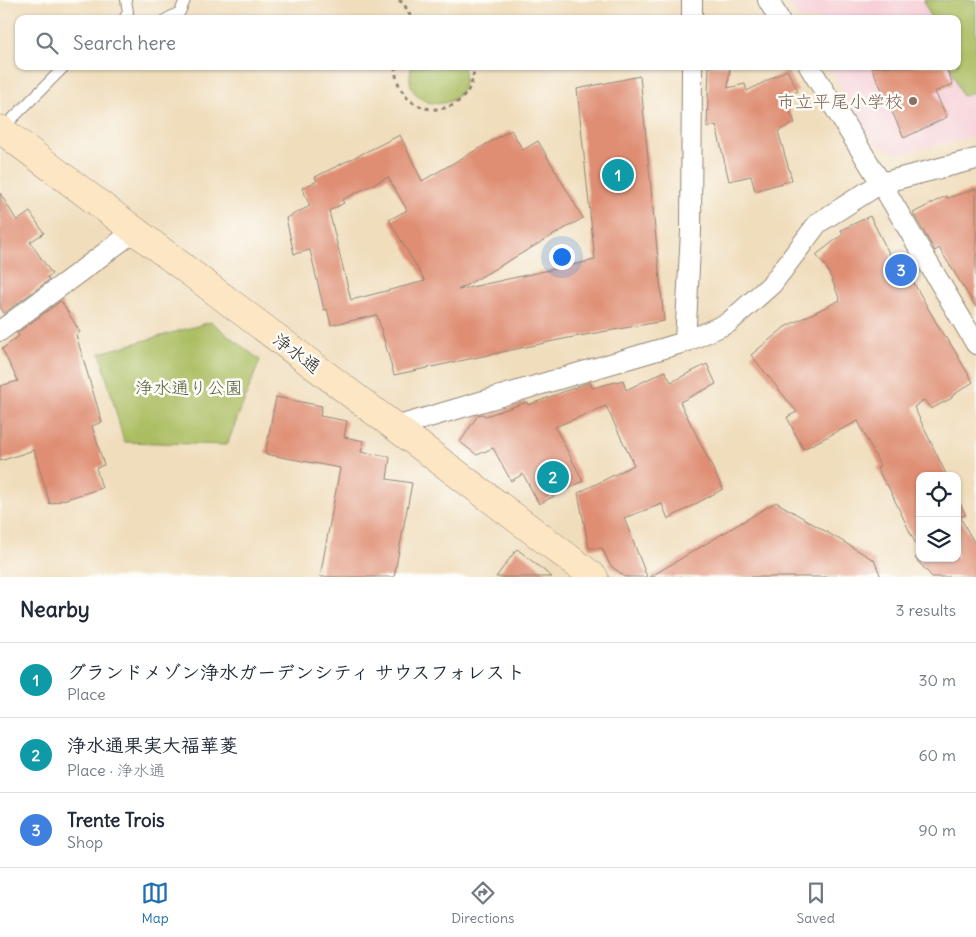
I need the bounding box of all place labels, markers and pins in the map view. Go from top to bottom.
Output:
place label: 市立平尾小学校 [777,90,903,113]
marker: 市立平尾小学校 [907,95,919,107]
pin: 1 [602,156,634,194]
pin: 3 [885,251,917,289]
pin: 2 [537,458,569,496]

